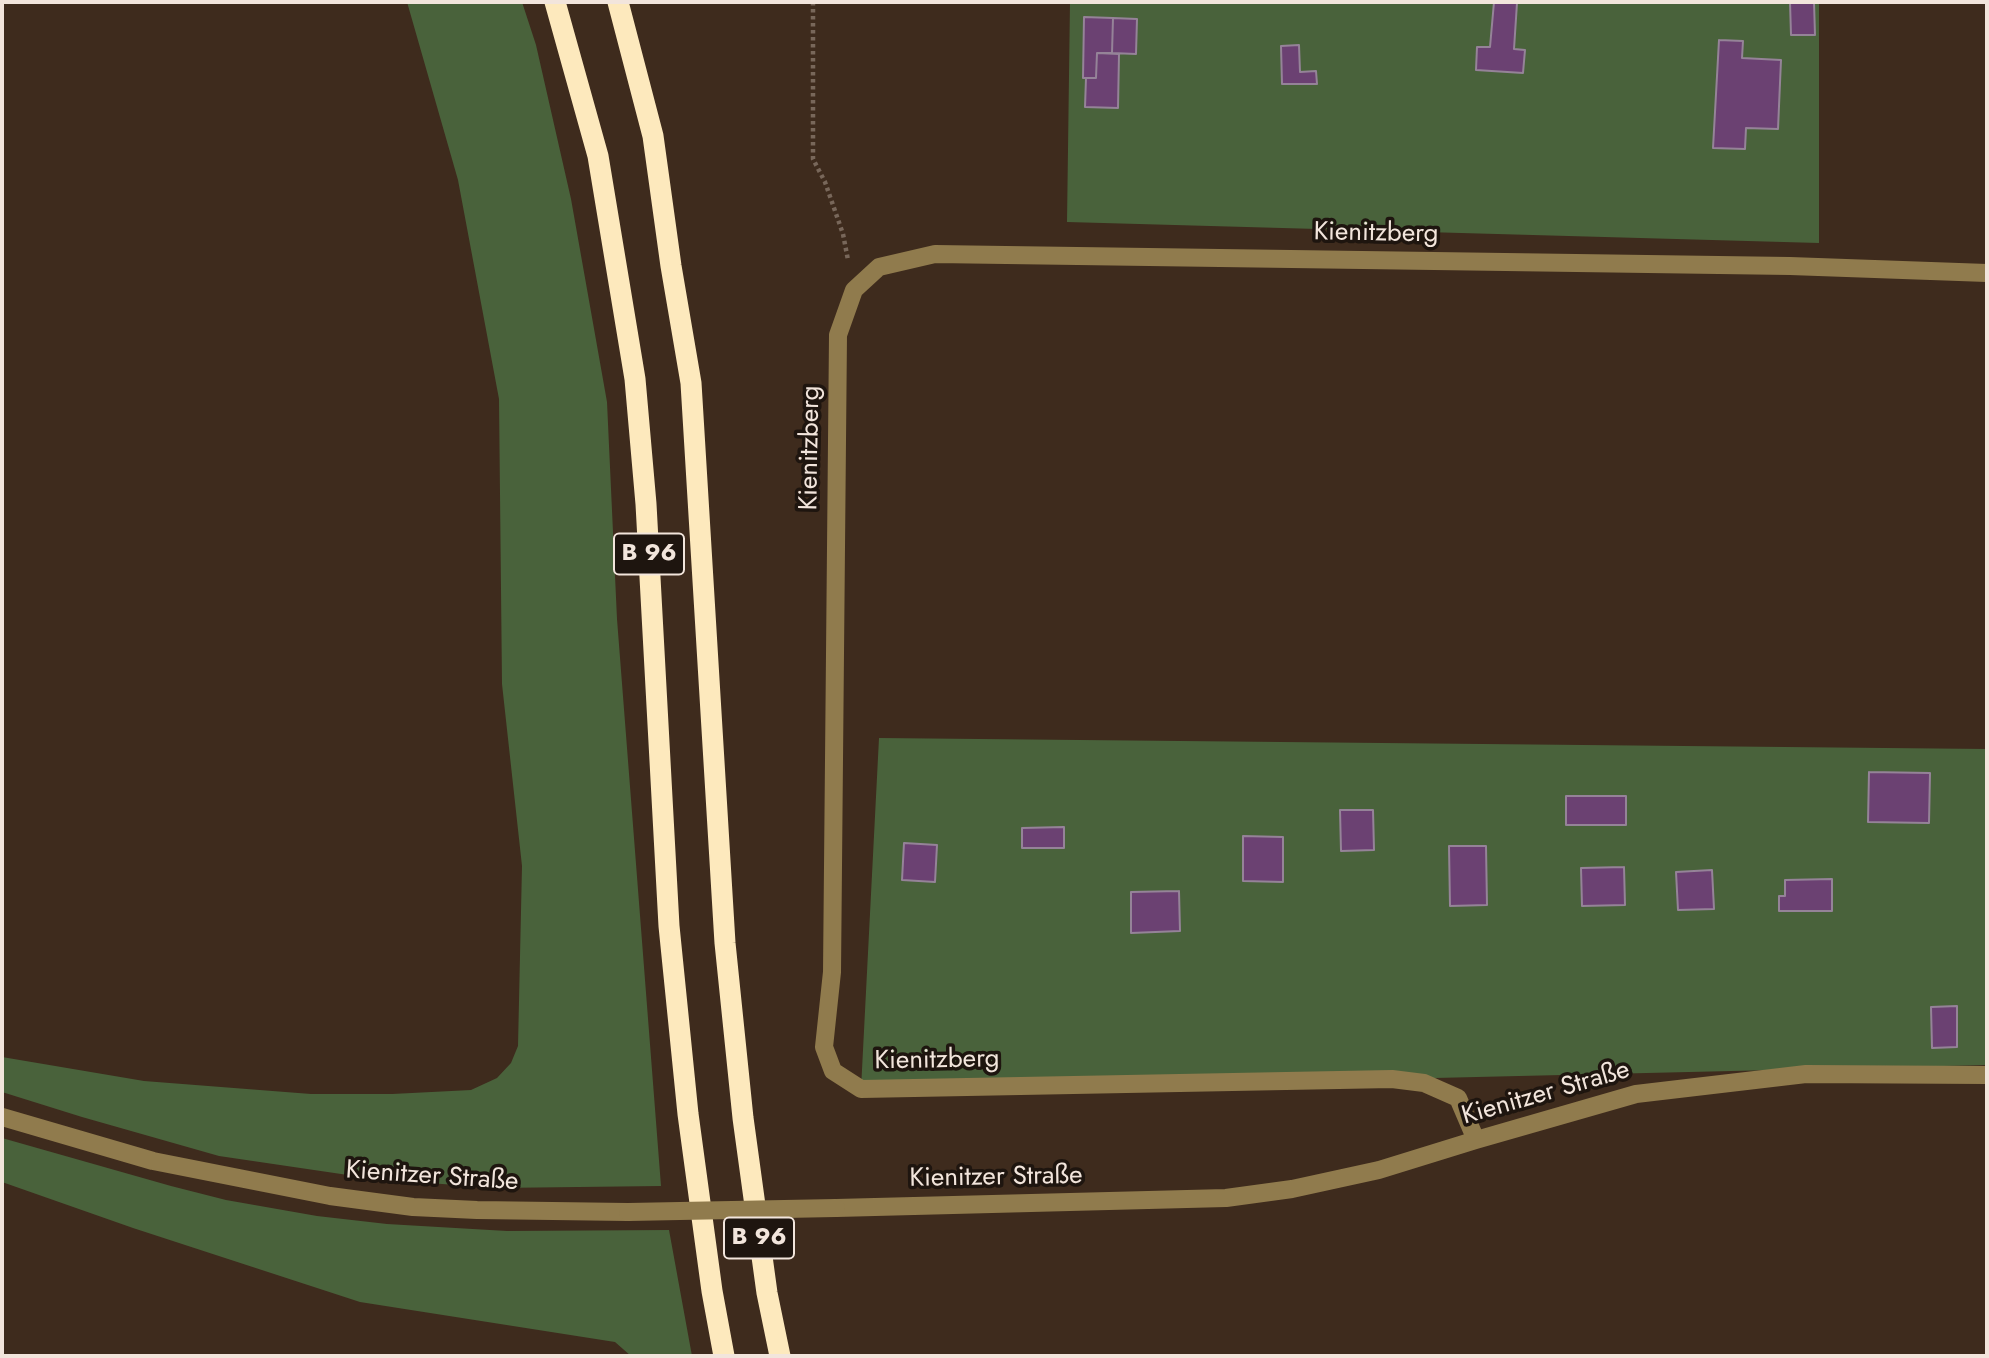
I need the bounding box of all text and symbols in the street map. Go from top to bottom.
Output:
street label: Kienitzberg [1313,217,1439,251]
street label: Kienitzberg [794,385,828,511]
road number: B 96 [614,534,684,574]
street label: Kienitzberg [874,1044,1000,1078]
street label: Kienitzer Straße [1458,1055,1634,1133]
street label: Kienitzer Straße [345,1155,519,1199]
street label: Kienitzer Straße [909,1161,1083,1195]
road number: B 96 [724,1218,794,1258]

